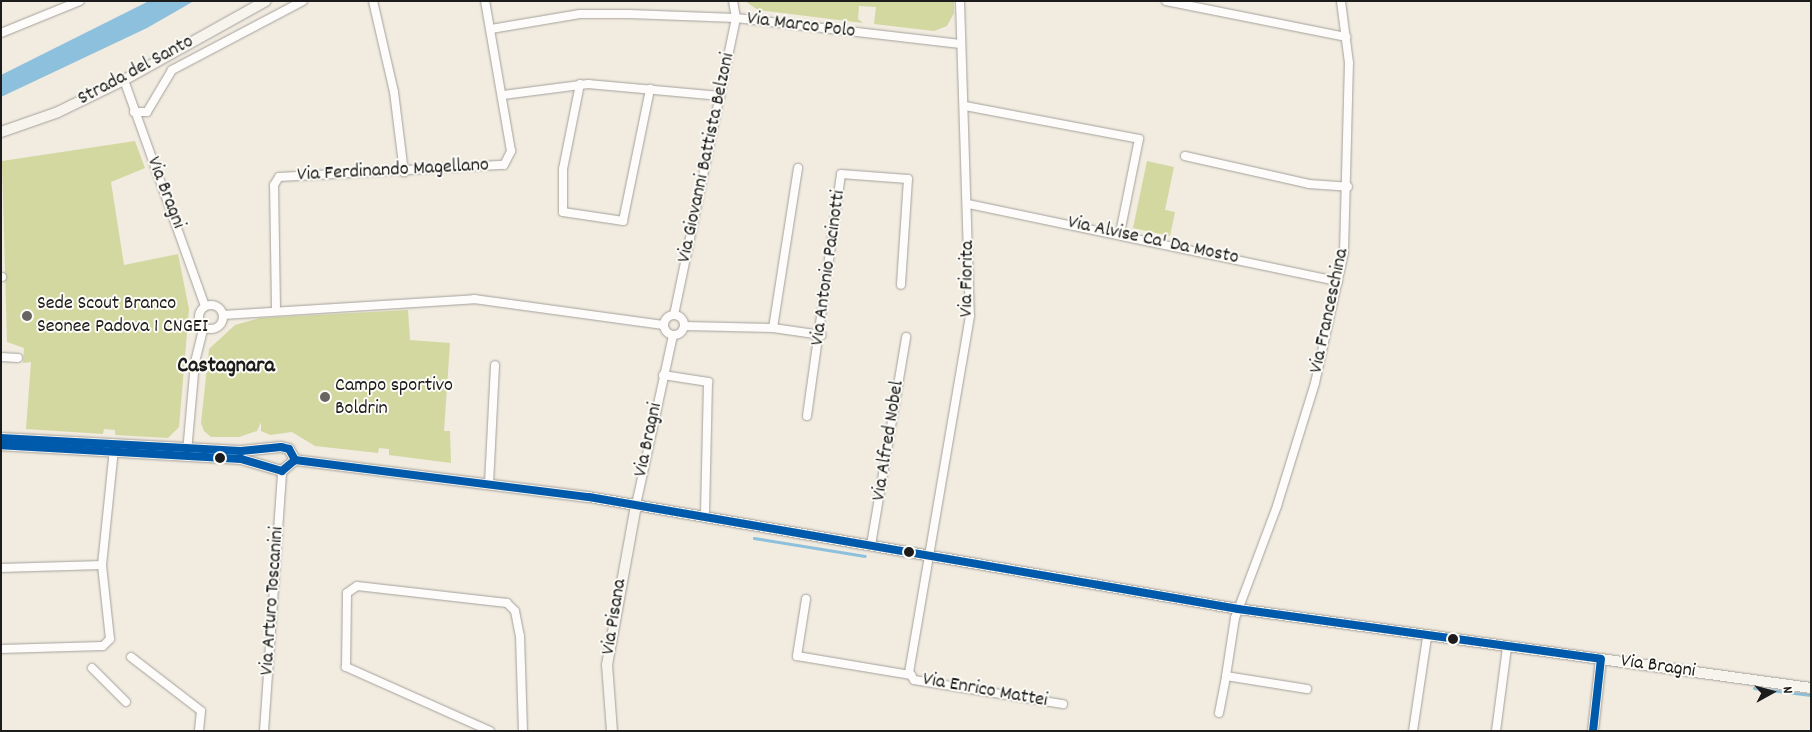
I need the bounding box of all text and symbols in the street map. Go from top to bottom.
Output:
street label: Via Marco Polo [745,7,857,45]
street label: Strada del Santo [74,30,198,112]
street label: Via Giovanni Battista Belzoni [673,51,741,265]
street label: Via Bragni [140,154,190,232]
street label: Via Ferdinando Magellano [297,154,489,188]
street label: Via Antonio Pacinotti [806,189,852,347]
street label: Via Alvise Ca' Da Mosto [1065,211,1241,271]
street label: Via Fiorita [955,241,981,317]
street label: Via Franceschina [1305,246,1355,376]
place label: Sede Scout Branco Seonee Padova 1 CNGEI [37,292,208,339]
marker: Sede Scout Branco Seonee Padova 1 CNGEI [21,310,33,322]
district label: Castagnara [177,354,275,380]
place label: Campo sportivo Boldrin [335,374,453,421]
street label: Via Alfred Nobel [868,379,910,503]
marker: Campo sportivo Boldrin [319,391,331,403]
street label: Via Bragni [629,401,669,479]
unlabelled marker [215,453,225,463]
street label: Via Arturo Toscanini [256,526,290,676]
unlabelled marker [904,547,914,557]
street label: Via Pisana [597,577,633,657]
unlabelled marker [1448,634,1458,644]
street label: Via Bragni [1619,650,1697,684]
north arrow [1747,667,1797,717]
street label: Via Enrico Mattei [921,668,1049,714]
text: N [1777,686,1797,695]

